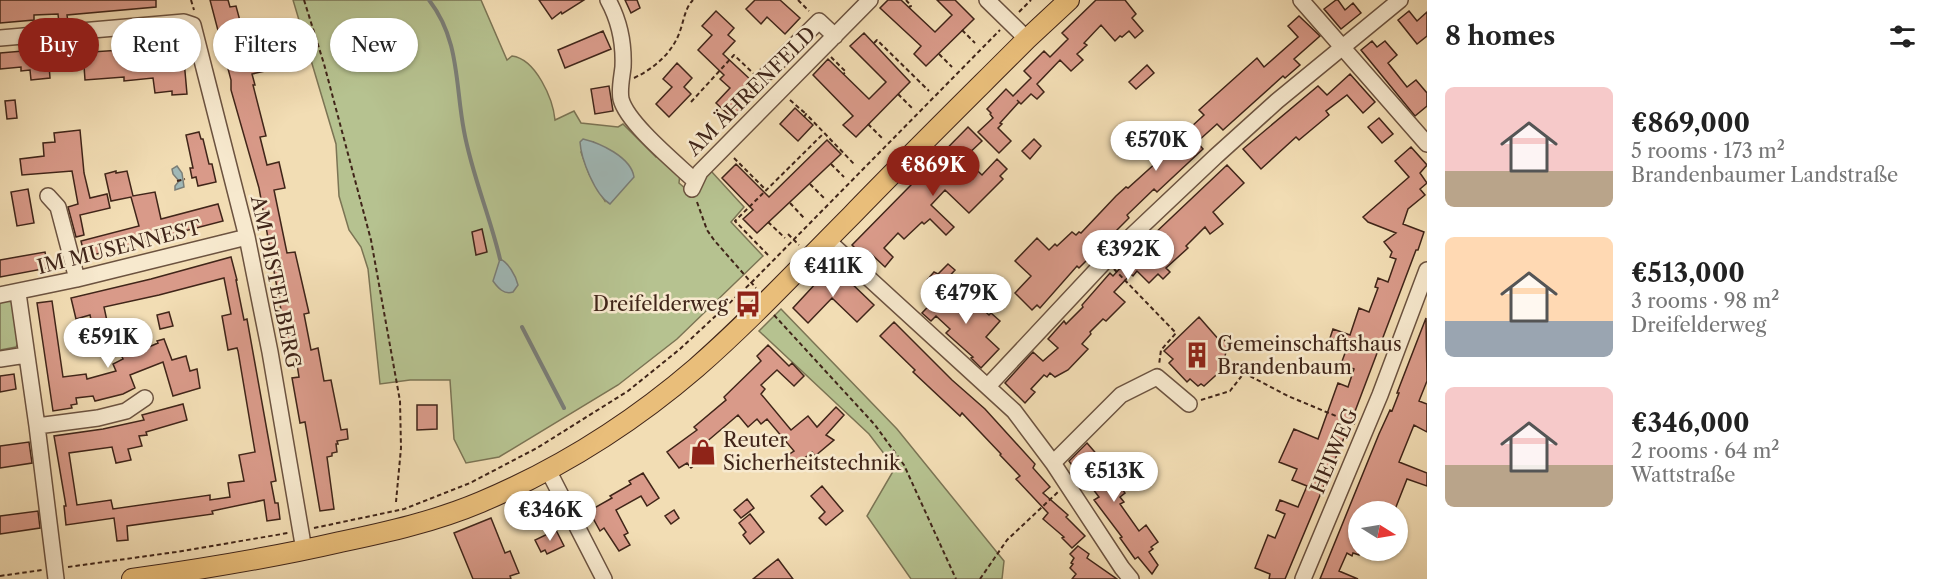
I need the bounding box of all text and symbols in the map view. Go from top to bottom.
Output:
chip: Buy [18,18,99,72]
chip: Rent [111,18,201,72]
chip: Filters [213,18,318,72]
chip: New [330,18,418,72]
text: 8 homes [1445,20,1555,52]
icon: filters [1886,20,1919,53]
street label: AM ÄHRENFELD [680,21,820,161]
text: €869,000 [1631,107,1750,139]
icon: home [1493,111,1565,183]
pin: €570K [1114,121,1198,172]
text: €570K [1125,128,1187,152]
text: 5 rooms · 173 m² [1631,139,1785,163]
pin: €869K [891,146,975,197]
text: €869K [901,153,965,177]
text: Brandenbaumer Landstraße [1631,163,1898,187]
street label: AM DISTELBERG [246,192,306,371]
street label: IM MUSENNEST [35,215,203,279]
pin: €392K [1086,230,1170,281]
text: €392K [1096,237,1160,261]
pin: €411K [791,247,875,298]
text: €411K [804,254,862,278]
text: €513,000 [1631,257,1745,289]
icon: home [1493,261,1565,333]
pin: €479K [924,274,1008,325]
text: €479K [935,281,997,305]
bus stop icon: Dreifelderweg [733,289,763,319]
text: 3 rooms · 98 m² [1631,289,1779,313]
place label: Dreifelderweg [593,292,728,316]
text: Dreifelderweg [1631,313,1766,337]
pin: €591K [66,318,150,369]
text: €591K [78,325,138,349]
place label: Gemeinschaftshaus Brandenbaum [1217,332,1402,379]
building icon: Gemeinschaftshaus Brandenbaum [1182,340,1212,370]
street label: HEIWEG [1305,405,1363,497]
text: €346,000 [1631,407,1750,439]
icon: home [1493,411,1565,483]
place label: Reuter Sicherheitstechnik [723,428,902,475]
shop icon: Reuter Sicherheitstechnik [688,437,718,467]
text: 2 rooms · 64 m² [1631,439,1780,463]
pin: €513K [1072,452,1156,503]
text: €513K [1084,459,1144,483]
text: Wattstraße [1631,463,1735,487]
pin: €346K [508,491,592,542]
text: €346K [518,498,582,522]
north arrow [1348,501,1408,561]
map controls [1348,501,1408,561]

